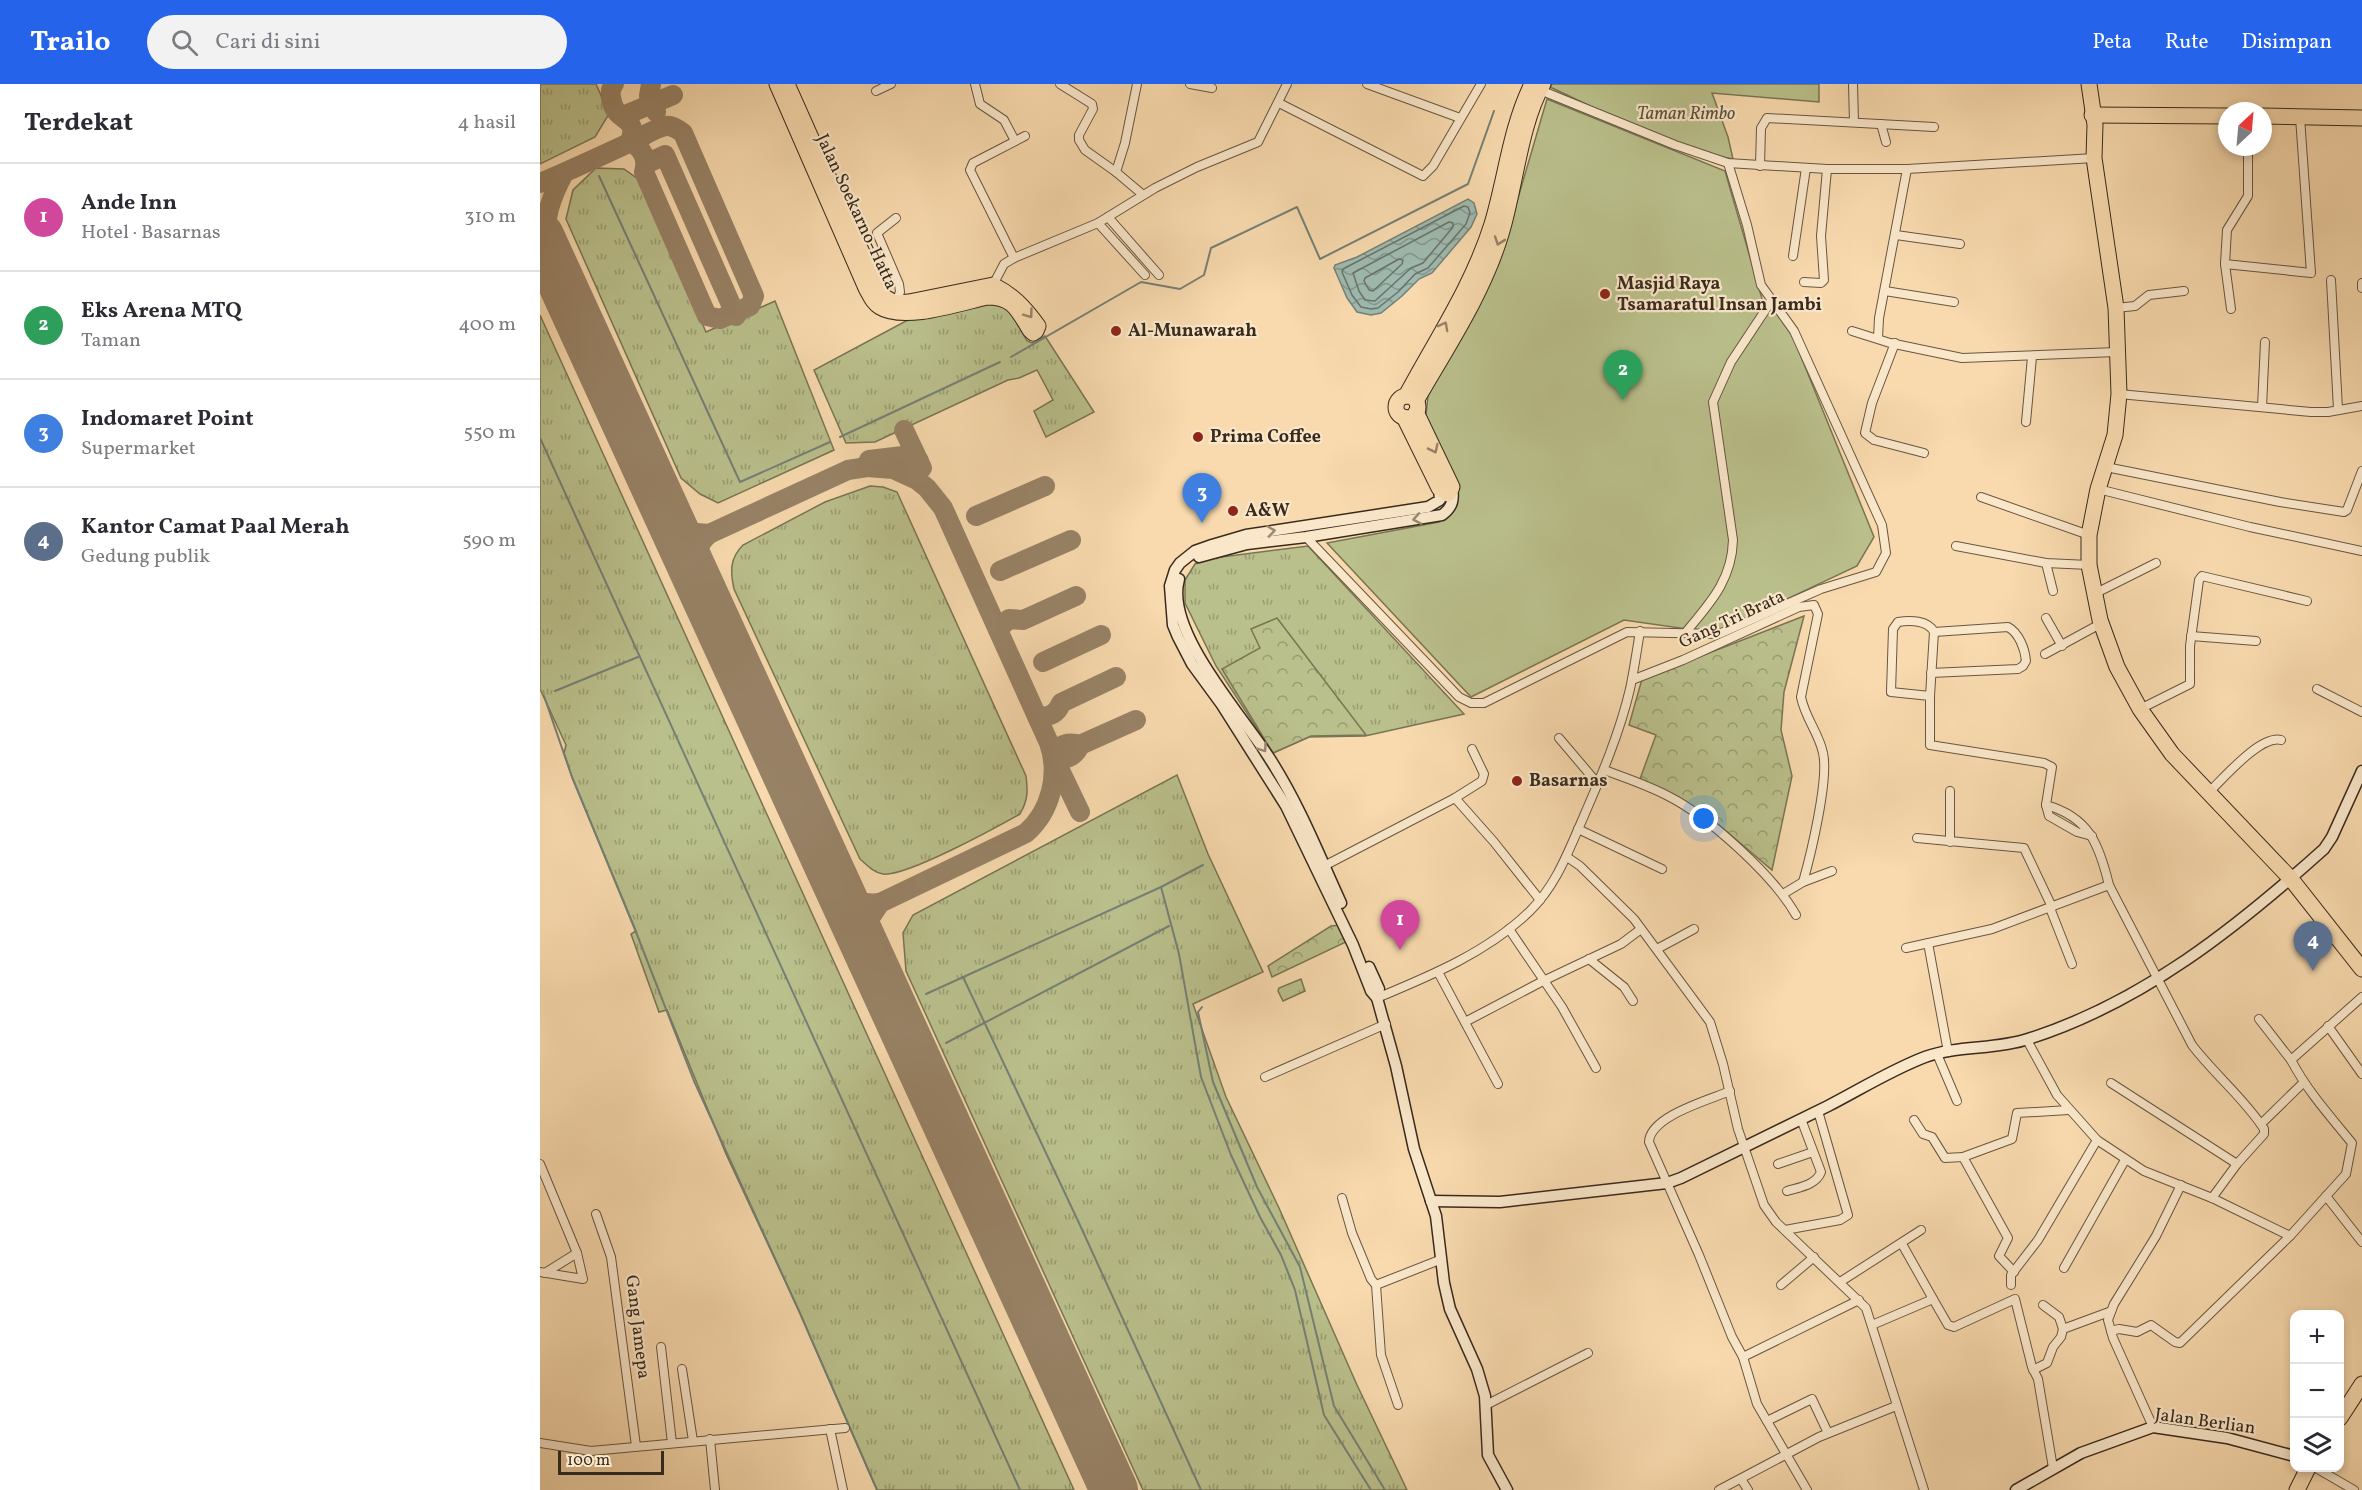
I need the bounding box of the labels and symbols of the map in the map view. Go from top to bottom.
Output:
park label: Taman Rimbo [1637,102,1735,127]
north arrow [2218,102,2272,156]
street label: Jalan Soekarno-Hatta [809,130,903,294]
one-way arrow [1493,235,1506,246]
place label: Masjid Raya Tsamaratul Insan Jambi [1617,272,1822,318]
marker: Masjid Raya Tsamaratul Insan Jambi [1598,287,1612,301]
one-way arrow [1022,307,1033,318]
place label: Al-Munawarah [1128,319,1257,344]
one-way arrow [1437,322,1448,332]
marker: Al-Munawarah [1109,324,1123,338]
pin: 2 [1604,350,1642,400]
place label: Prima Coffee [1210,425,1321,450]
marker: Prima Coffee [1191,430,1205,444]
one-way arrow [1427,443,1439,454]
pin: 3 [1182,474,1222,523]
place label: A&W [1245,499,1290,524]
marker: A&W [1226,504,1240,518]
one-way arrow [1412,512,1422,525]
one-way arrow [1267,525,1276,537]
street label: Gang Tri Brata [1675,585,1789,655]
one-way arrow [1256,742,1267,753]
place label: Basarnas [1529,769,1608,794]
marker: Basarnas [1510,774,1524,788]
your location [1689,804,1718,833]
pin: 1 [1380,900,1420,950]
pin: 4 [2294,922,2332,971]
street label: Gang Jamepa [618,1274,656,1380]
street label: Jalan Berlian [2153,1403,2257,1441]
scale bar [558,1448,664,1476]

